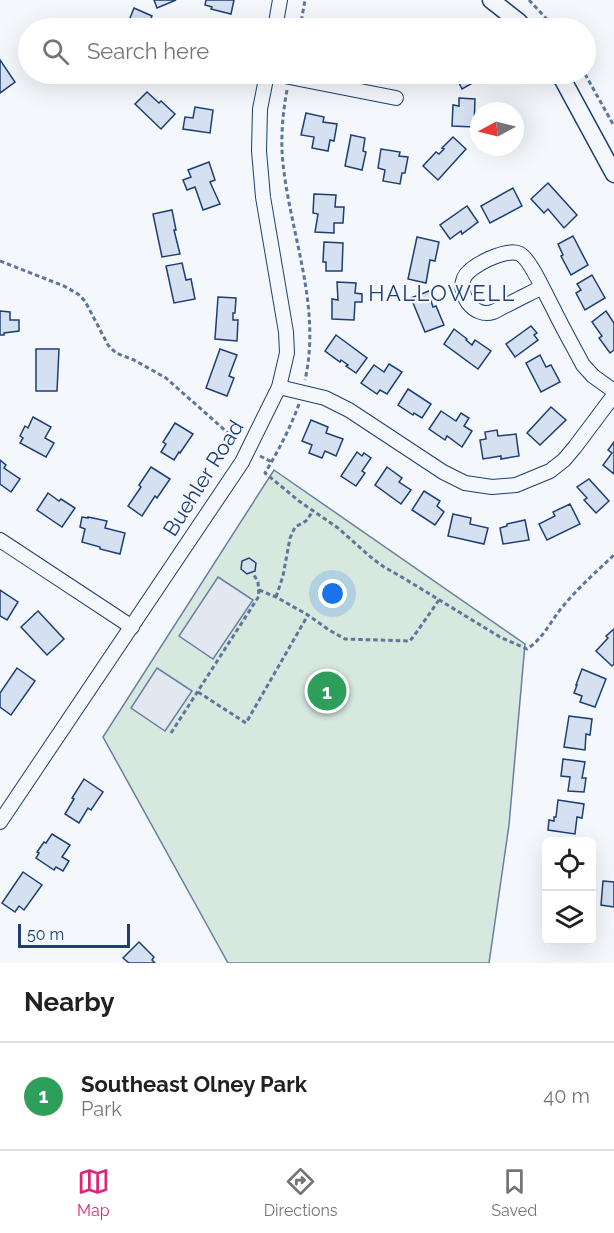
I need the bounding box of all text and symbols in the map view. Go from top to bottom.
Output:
search box [18,18,596,84]
icon: search [39,35,72,68]
text: Search here [87,38,209,64]
north arrow [470,102,524,156]
district label: HALLOWELL [368,280,516,306]
street label: Buehler Road [158,416,248,540]
your location [318,579,347,608]
pin: 1 [308,668,346,714]
map controls [542,837,596,945]
button: locate [542,837,596,891]
button: layers [542,891,596,945]
scale bar [18,921,130,948]
text: 50 m [27,925,64,944]
text: Nearby [24,987,114,1017]
text: Southeast Olney Park [81,1071,307,1097]
text: 1 [39,1084,48,1108]
text: 40 m [543,1084,590,1108]
text: Park [81,1097,122,1121]
tab: Map [77,1165,110,1220]
tab: Directions [264,1165,338,1220]
tab: Saved [491,1165,537,1220]

